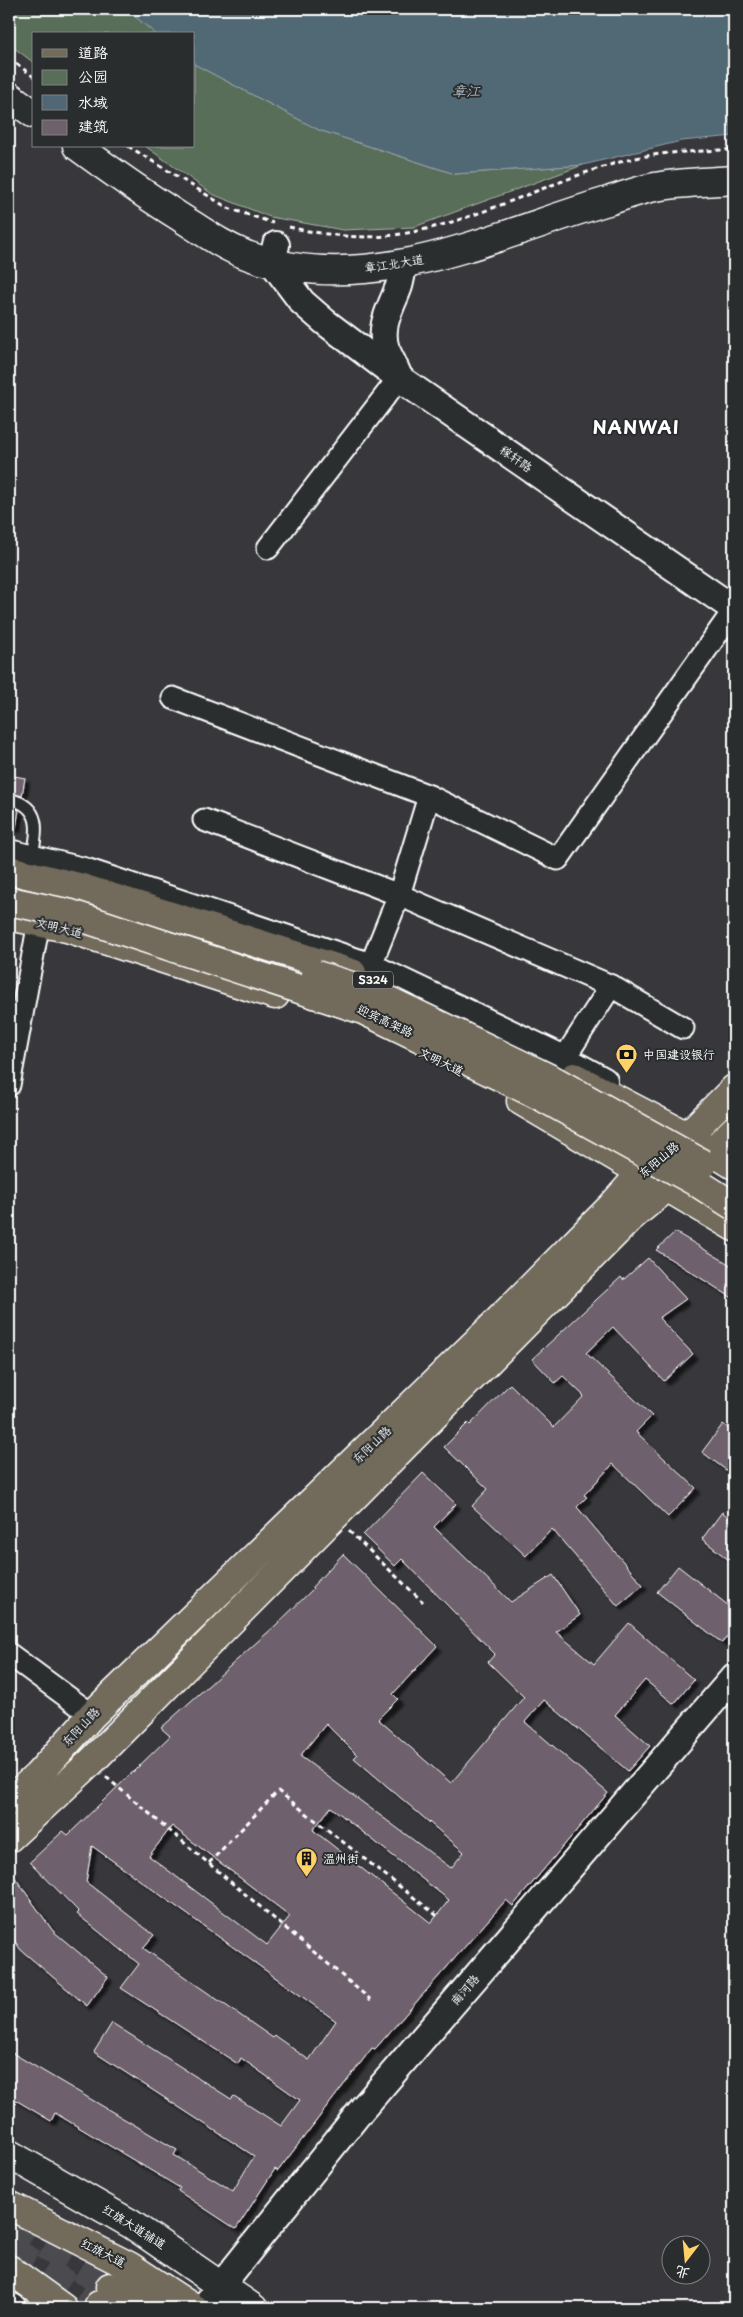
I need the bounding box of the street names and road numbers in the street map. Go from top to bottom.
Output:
street label: 章江北大道 [363,249,425,277]
street label: 稼轩路 [497,440,536,476]
street label: 文明大道 [34,912,85,942]
road number: S324 [353,972,393,988]
street label: 迎宾高架路 [354,999,416,1041]
street label: 文明大道 [416,1042,467,1080]
street label: 东阳山路 [634,1137,683,1182]
street label: 东阳山路 [348,1421,395,1467]
street label: 东阳山路 [57,1703,103,1750]
street label: 南河路 [446,1970,483,2009]
street label: 红旗大道辅道 [100,2202,168,2252]
street label: 红旗大道 [78,2236,128,2270]

